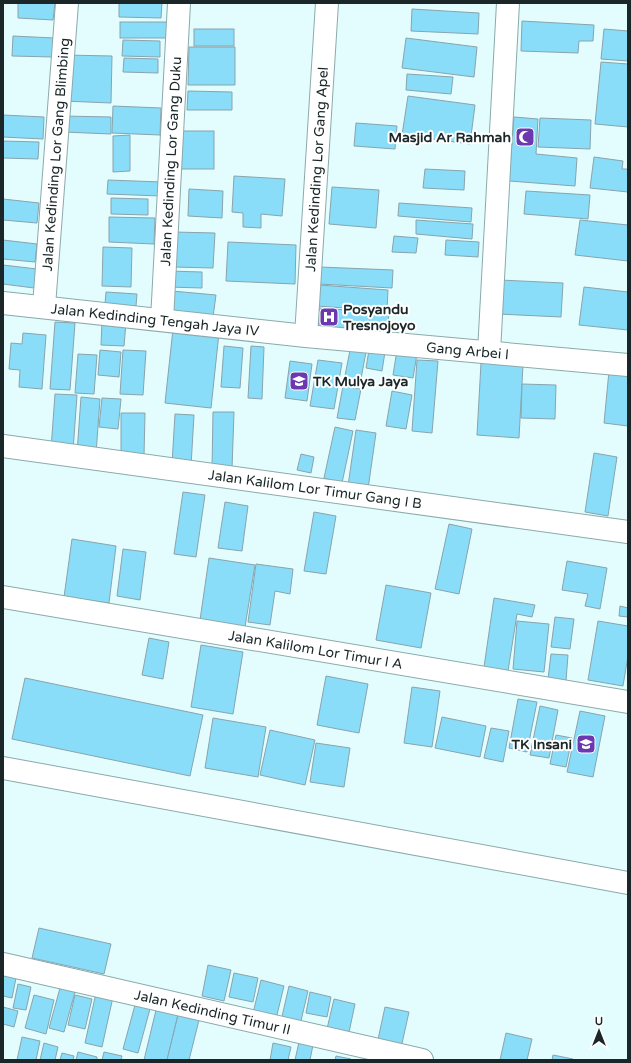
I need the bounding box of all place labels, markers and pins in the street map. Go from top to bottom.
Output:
mosque icon: Masjid Ar Rahmah [514,126,536,148]
place label: Masjid Ar Rahmah [388,129,511,146]
place label: Posyandu Tresnojoyo [342,301,416,334]
hospital icon: Posyandu Tresnojoyo [318,306,340,328]
school or university icon: TK Mulya Jaya [288,370,310,392]
place label: TK Mulya Jaya [312,373,409,390]
school or university icon: TK Insani [575,733,597,755]
place label: TK Insani [510,736,572,753]

